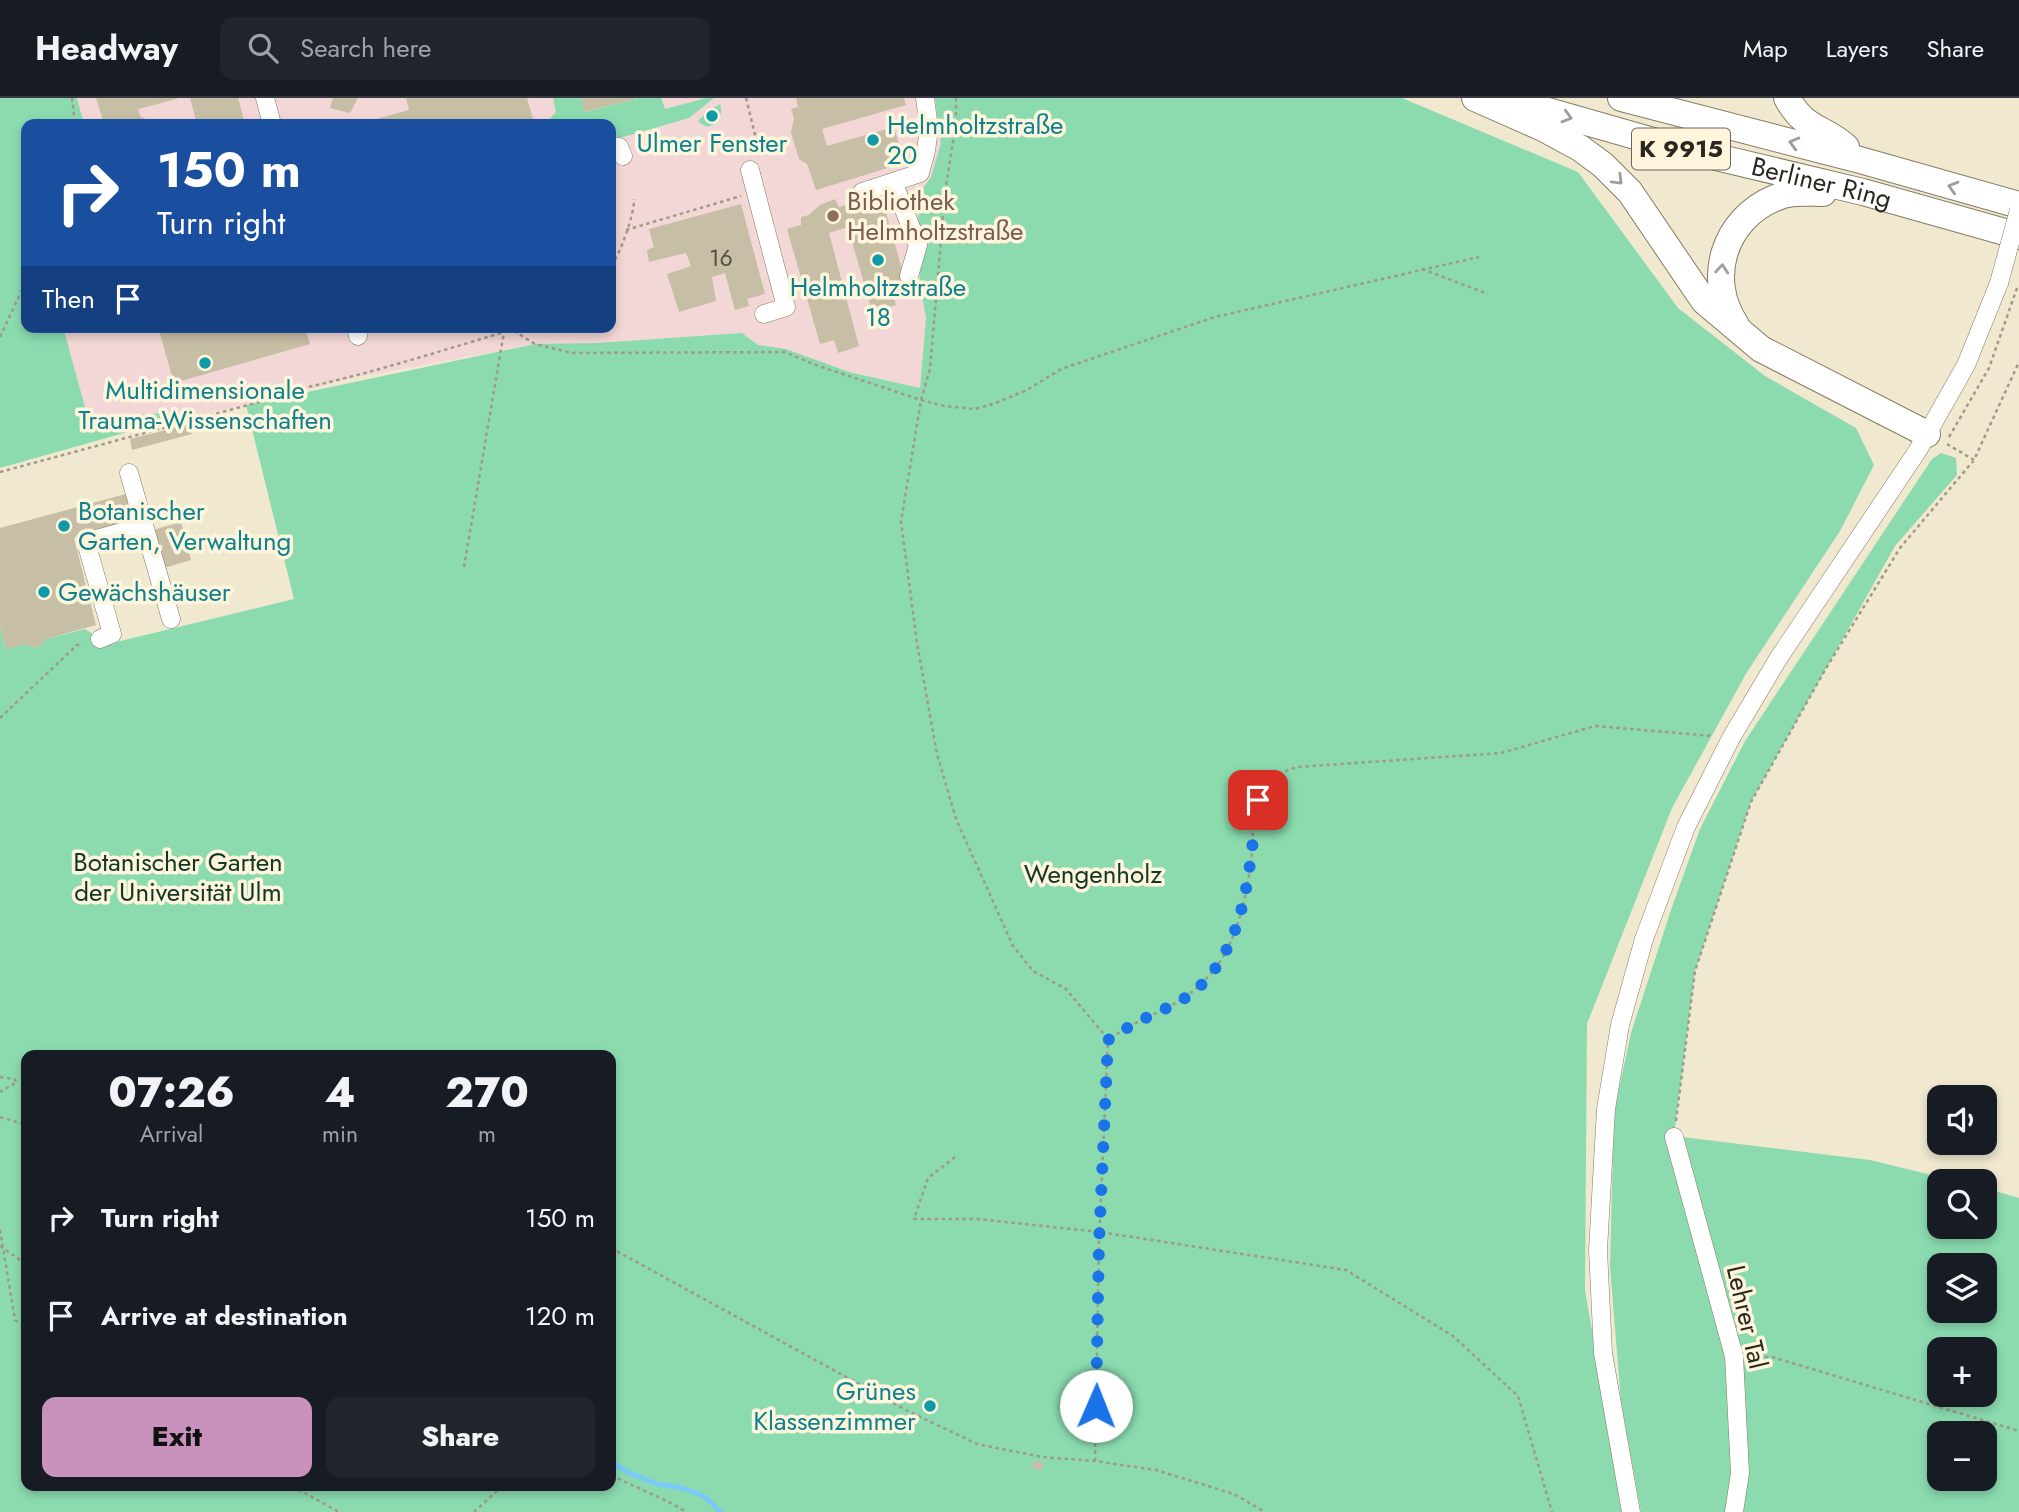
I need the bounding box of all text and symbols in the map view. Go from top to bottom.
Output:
search box [220,17,710,80]
text: Headway [35,25,178,72]
icon: search [244,29,282,67]
text: Search here [300,29,431,67]
text: Map [1743,31,1788,66]
text: Layers [1826,31,1888,66]
text: Share [1926,31,1984,66]
place label: Helmholtzstraße 20 [887,106,1064,174]
marker: Ulmer Fenster [704,108,720,124]
one-way arrow [1561,108,1573,123]
place label: Ulmer Fenster [637,124,788,162]
road number: K 9915 [1632,129,1730,170]
marker: Helmholtzstraße 20 [865,132,881,148]
text: 150 m [157,135,301,205]
one-way arrow [1789,137,1801,151]
icon: right [42,147,133,238]
street label: Berliner Ring [1748,147,1896,218]
one-way arrow [1610,171,1623,184]
one-way arrow [1948,180,1960,195]
place label: Bibliothek Helmholtzstraße [847,182,1024,250]
text: Turn right [157,200,286,246]
marker: Bibliothek Helmholtzstraße [825,208,841,224]
house number: 16 [709,241,733,275]
marker: Helmholtzstraße 18 [870,252,886,268]
one-way arrow [1714,263,1729,274]
place label: Helmholtzstraße 18 [790,268,966,336]
text: Then [42,280,95,318]
icon: arrive [109,280,147,318]
marker: Multidimensionale Trauma-Wissenschaften [197,355,213,371]
place label: Multidimensionale Trauma-Wissenschaften [78,371,332,439]
place label: Botanischer Garten, Verwaltung [78,492,291,560]
marker: Botanischer Garten, Verwaltung [56,518,72,534]
place label: Gewächshäuser [58,573,231,611]
marker: Gewächshäuser [36,584,52,600]
pin [1228,770,1288,830]
icon: arrive [1239,781,1277,819]
park label: Botanischer Garten der Universität Ulm [73,843,283,911]
park label: Wengenholz [1024,855,1162,893]
text: 07:26 [108,1062,235,1123]
text: 4 [325,1062,355,1123]
text: 270 [445,1062,529,1123]
map controls [1927,1085,1997,1491]
button: sound [1927,1085,1997,1155]
text: Arrival [140,1117,203,1151]
text: min [322,1117,358,1151]
text: m [478,1117,496,1151]
button: search [1927,1169,1997,1239]
icon: right [42,1199,80,1237]
text: Turn right [101,1199,219,1237]
text: 150 m [525,1199,595,1237]
button: layers [1927,1253,1997,1323]
street label: Lehrer Tal [1717,1261,1777,1373]
icon: arrive [42,1297,80,1335]
text: Arrive at destination [101,1297,348,1335]
text: 120 m [525,1297,595,1335]
button: + [1927,1337,1997,1407]
position arrow [1059,1369,1133,1443]
place label: Grünes Klassenzimmer [753,1372,916,1440]
button: Exit [42,1397,312,1477]
button: Share [326,1397,595,1477]
marker: Grünes Klassenzimmer [922,1398,938,1414]
button: − [1927,1421,1997,1491]

